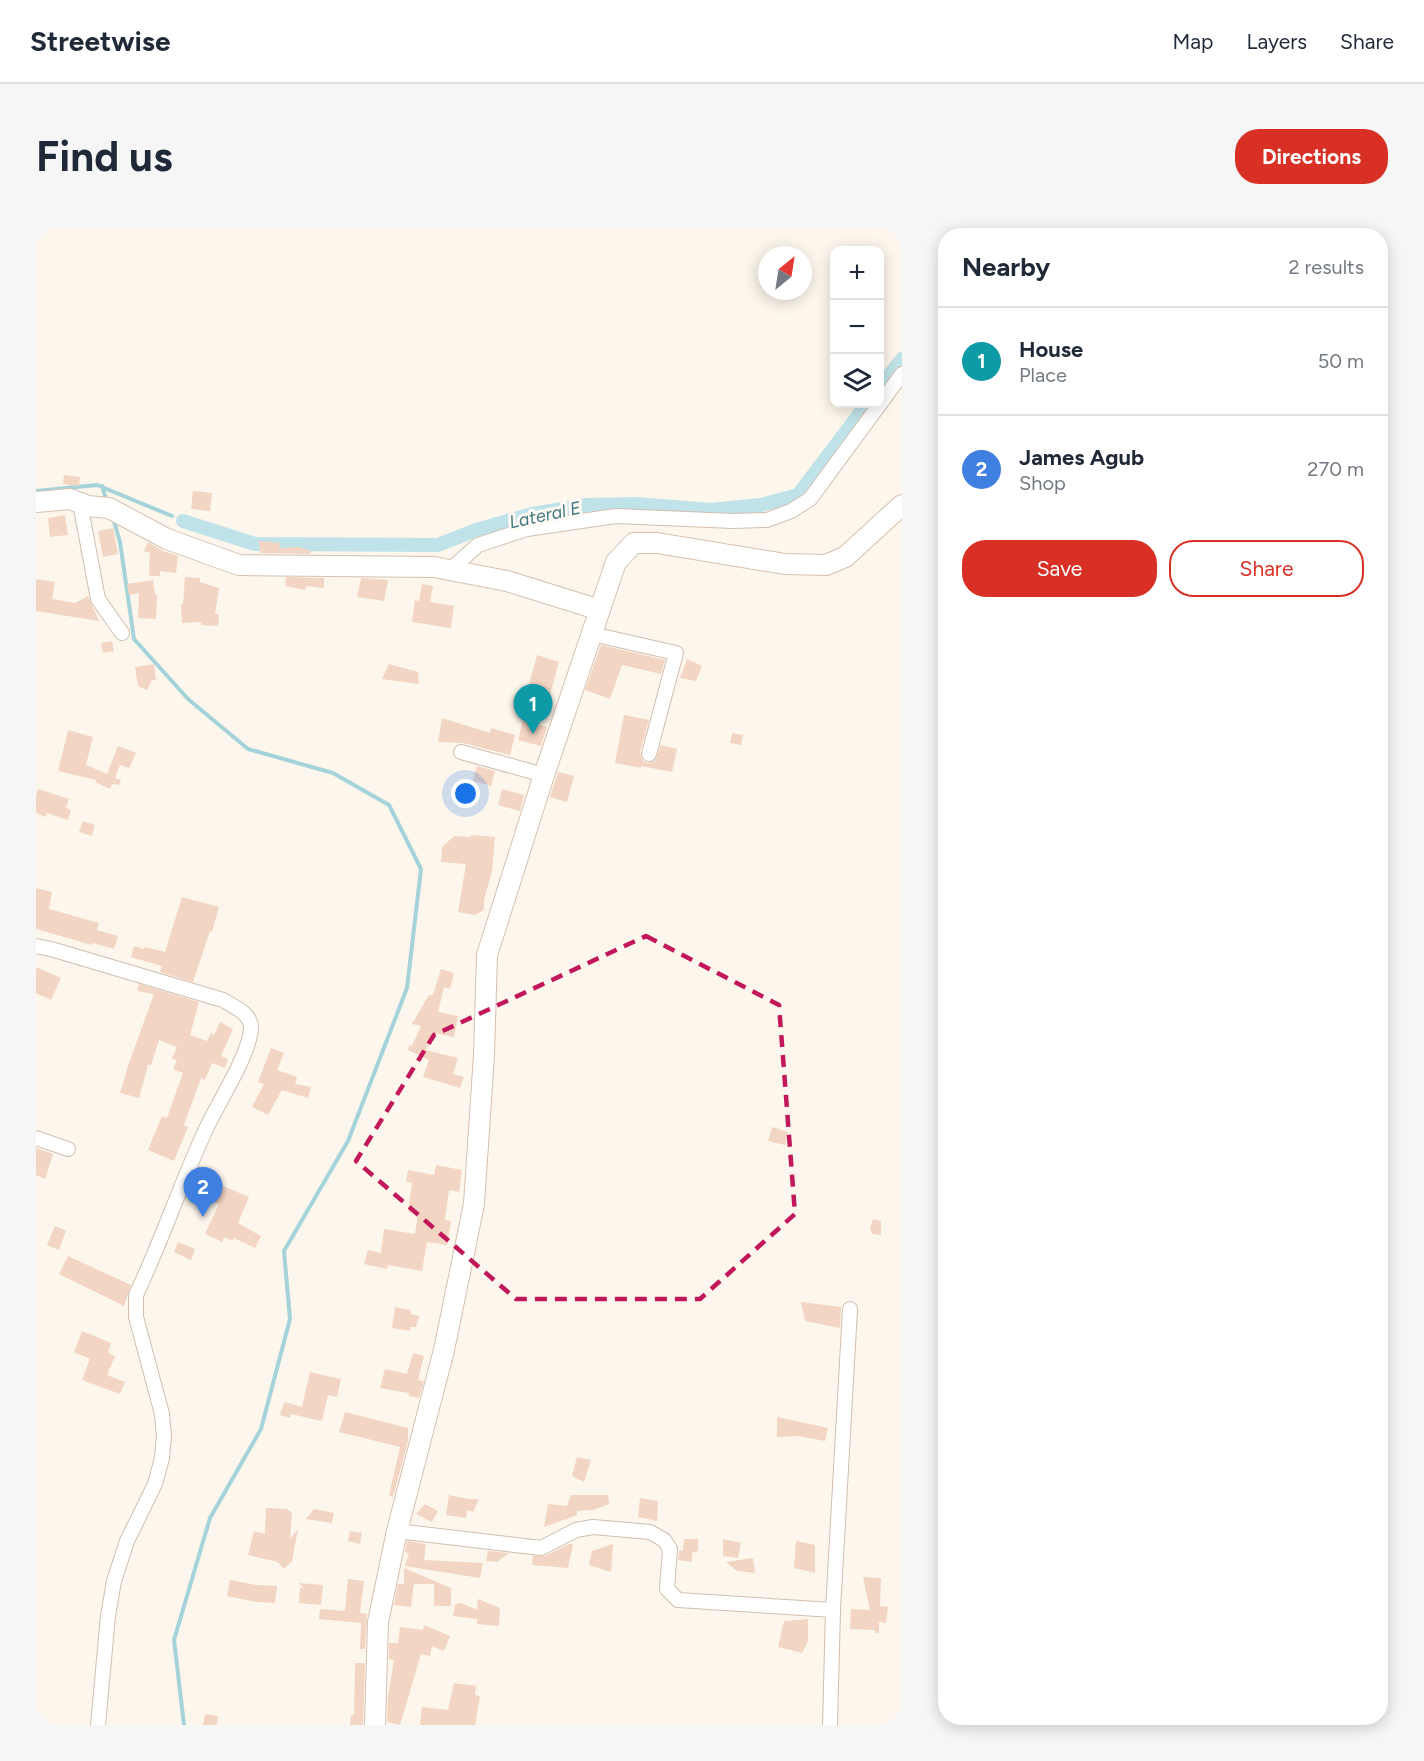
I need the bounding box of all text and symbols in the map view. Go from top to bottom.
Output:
text: Streetwise [30,24,170,58]
text: Map [1173,29,1213,54]
text: Layers [1246,29,1307,54]
text: Share [1340,29,1394,54]
button: Directions [1235,129,1388,184]
text: Find us [36,131,173,182]
north arrow [758,246,812,300]
map controls [830,246,884,408]
button: + [830,246,884,300]
text: Nearby [962,251,1050,283]
text: 2 results [1288,255,1364,279]
button: − [830,300,884,354]
text: House [1019,336,1083,363]
text: 1 [977,349,986,373]
text: 50 m [1318,349,1364,373]
button: layers [830,354,884,408]
text: Place [1019,363,1067,387]
text: James Agub [1019,444,1144,471]
text: 2 [976,457,987,481]
text: 270 m [1307,457,1364,481]
text: Shop [1019,471,1066,495]
water label: Lateral E [507,497,583,533]
button: Save [962,540,1157,597]
button: Share [1169,540,1364,597]
pin: 1 [514,684,552,734]
your location [451,779,480,808]
pin: 2 [184,1168,222,1217]

